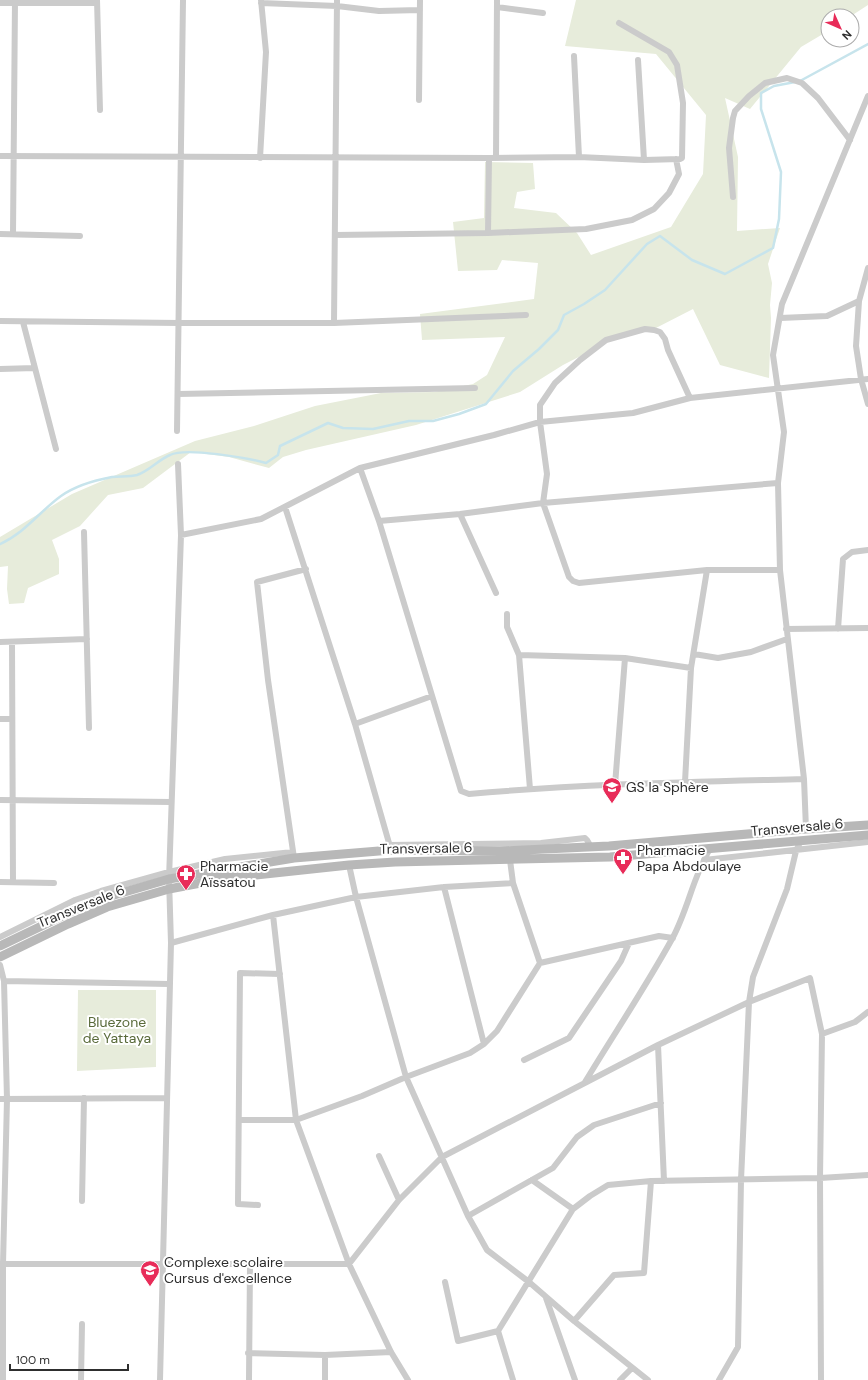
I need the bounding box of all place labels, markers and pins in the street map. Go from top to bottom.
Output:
school or university icon: GS la Sphère [601,776,623,804]
place label: GS la Sphère [626,778,709,796]
place label: Pharmacie Papa Abdoulaye [637,841,741,875]
pharmacy icon: Pharmacie Papa Abdoulaye [612,847,634,875]
place label: Pharmacie Aïssatou [200,857,268,891]
pharmacy icon: Pharmacie Aïssatou [175,863,197,891]
place label: Complexe scolaire Cursus d'excellence [164,1253,292,1287]
school or university icon: Complexe scolaire Cursus d'excellence [139,1259,161,1287]

